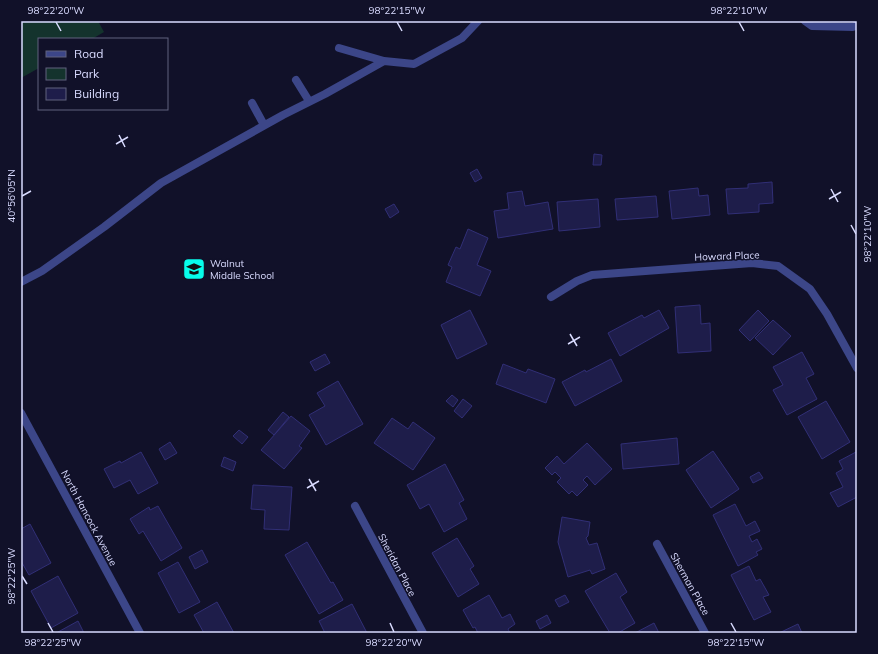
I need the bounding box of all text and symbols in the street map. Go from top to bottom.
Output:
text: 98°22'20"W [28,4,84,17]
text: 98°22'15"W [369,4,425,17]
text: 98°22'10"W [711,4,767,17]
legend [38,38,168,110]
text: Road [74,46,103,61]
text: Park [74,66,100,81]
text: Building [74,86,119,101]
text: 40°56'05"N [5,169,18,223]
text: 98°22'10"W [861,206,874,262]
street label: Howard Place [694,248,760,264]
school or university icon: Walnut Middle School [181,256,207,282]
place label: Walnut Middle School [210,257,274,282]
street label: North Hancock Avenue [58,468,120,568]
street label: Sheridan Place [375,531,419,599]
text: 98°22'25"W [5,548,18,604]
street label: Sherman Place [667,550,713,618]
text: 98°22'25"W [25,636,81,649]
text: 98°22'20"W [366,636,422,649]
text: 98°22'15"W [708,636,764,649]

